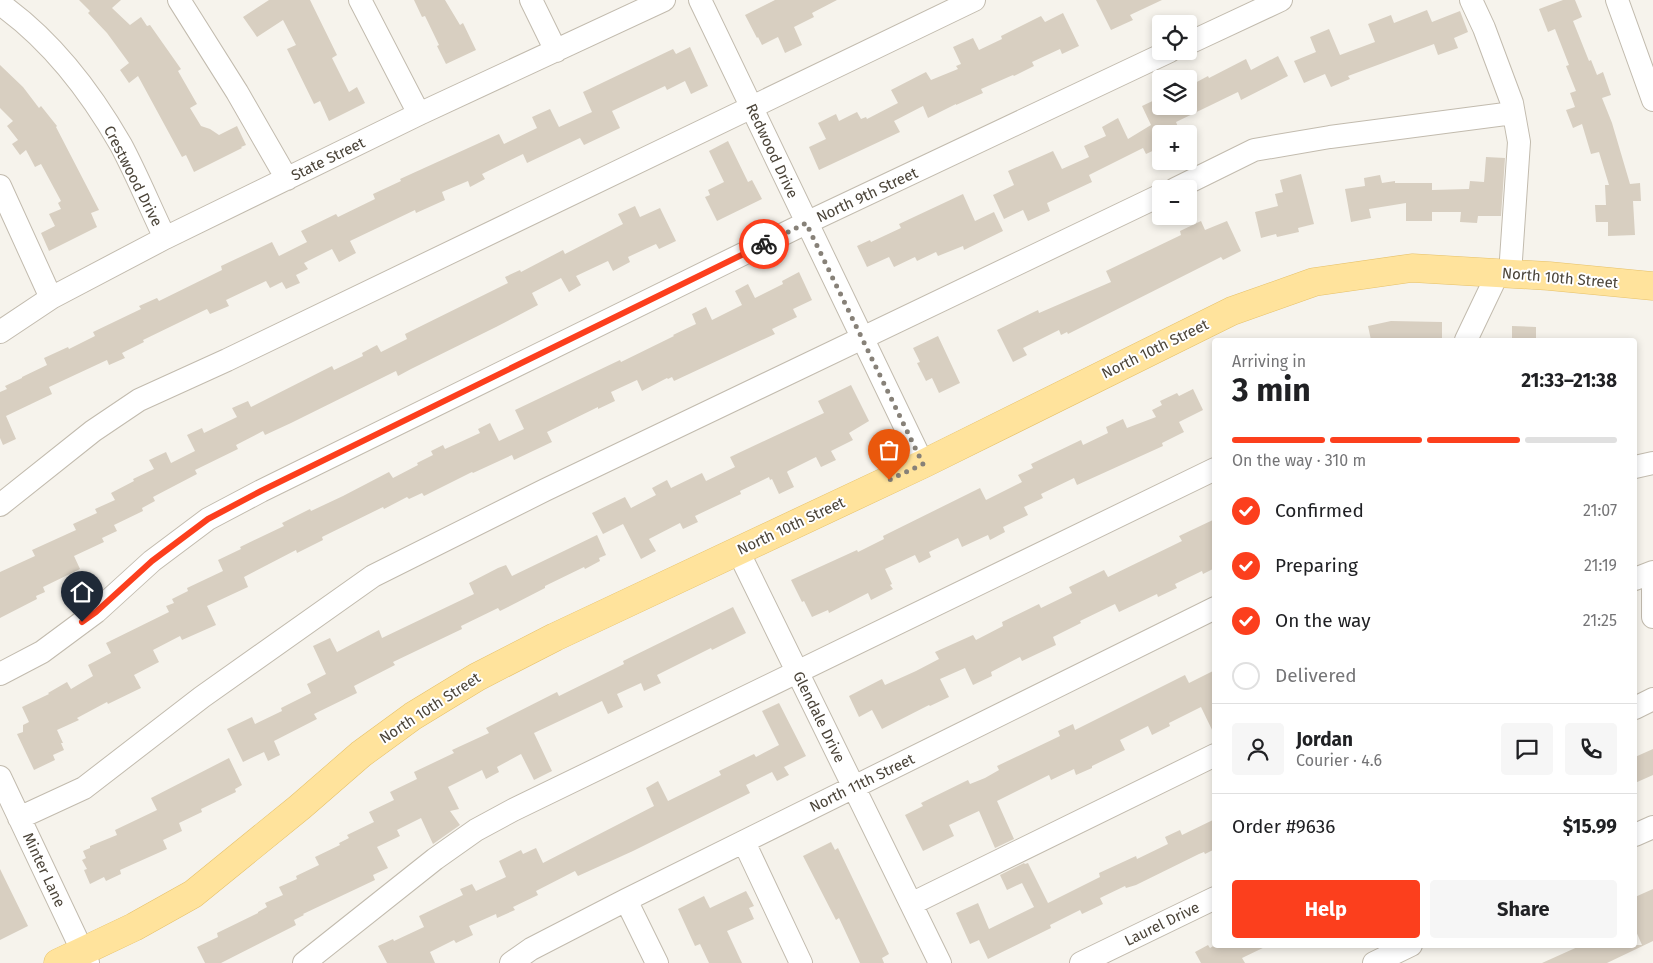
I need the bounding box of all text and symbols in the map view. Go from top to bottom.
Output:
map controls [1152,15,1197,225]
button: locate [1152,15,1197,60]
button: layers [1152,70,1197,115]
street label: Redwood Drive [742,101,802,201]
street label: Crestwood Drive [100,123,166,229]
button: + [1152,125,1197,170]
street label: State Street [288,133,368,185]
street label: North 9th Street [813,163,921,226]
button: − [1152,180,1197,225]
courier [739,219,789,269]
icon: bike [750,230,778,258]
street label: North 10th Street [1501,264,1620,292]
street label: North 10th Street [1099,315,1212,383]
text: Arriving in [1232,352,1306,371]
text: 21:33–21:38 [1521,369,1617,392]
text: 3 min [1232,371,1311,409]
pin [868,429,910,480]
icon: bag [875,436,903,464]
text: On the way · 310 m [1232,451,1366,470]
street label: North 10th Street [734,493,848,559]
icon: check [1232,497,1260,525]
text: Confirmed [1275,499,1364,522]
text: 21:07 [1583,501,1617,520]
icon: check [1232,552,1260,580]
text: Preparing [1275,554,1358,577]
text: 21:19 [1584,556,1617,575]
pin [61,571,103,622]
icon: home [68,578,96,606]
icon: check [1232,607,1260,635]
text: On the way [1275,609,1371,632]
text: 21:25 [1583,611,1617,630]
text: Delivered [1275,664,1357,687]
street label: North 10th Street [376,668,484,747]
street label: Glendale Drive [789,668,849,766]
button: person [1232,723,1284,775]
button: chat [1501,723,1553,775]
button: phone [1565,723,1617,775]
text: Jordan [1296,728,1353,751]
street label: North 11th Street [807,750,918,816]
text: Courier · 4.6 [1296,751,1382,770]
text: Order #9636 [1232,815,1335,838]
text: $15.99 [1563,815,1617,838]
street label: Minter Lane [19,830,69,910]
button: Help [1232,880,1420,938]
button: Share [1430,880,1617,938]
street label: Laurel Drive [1122,898,1202,950]

